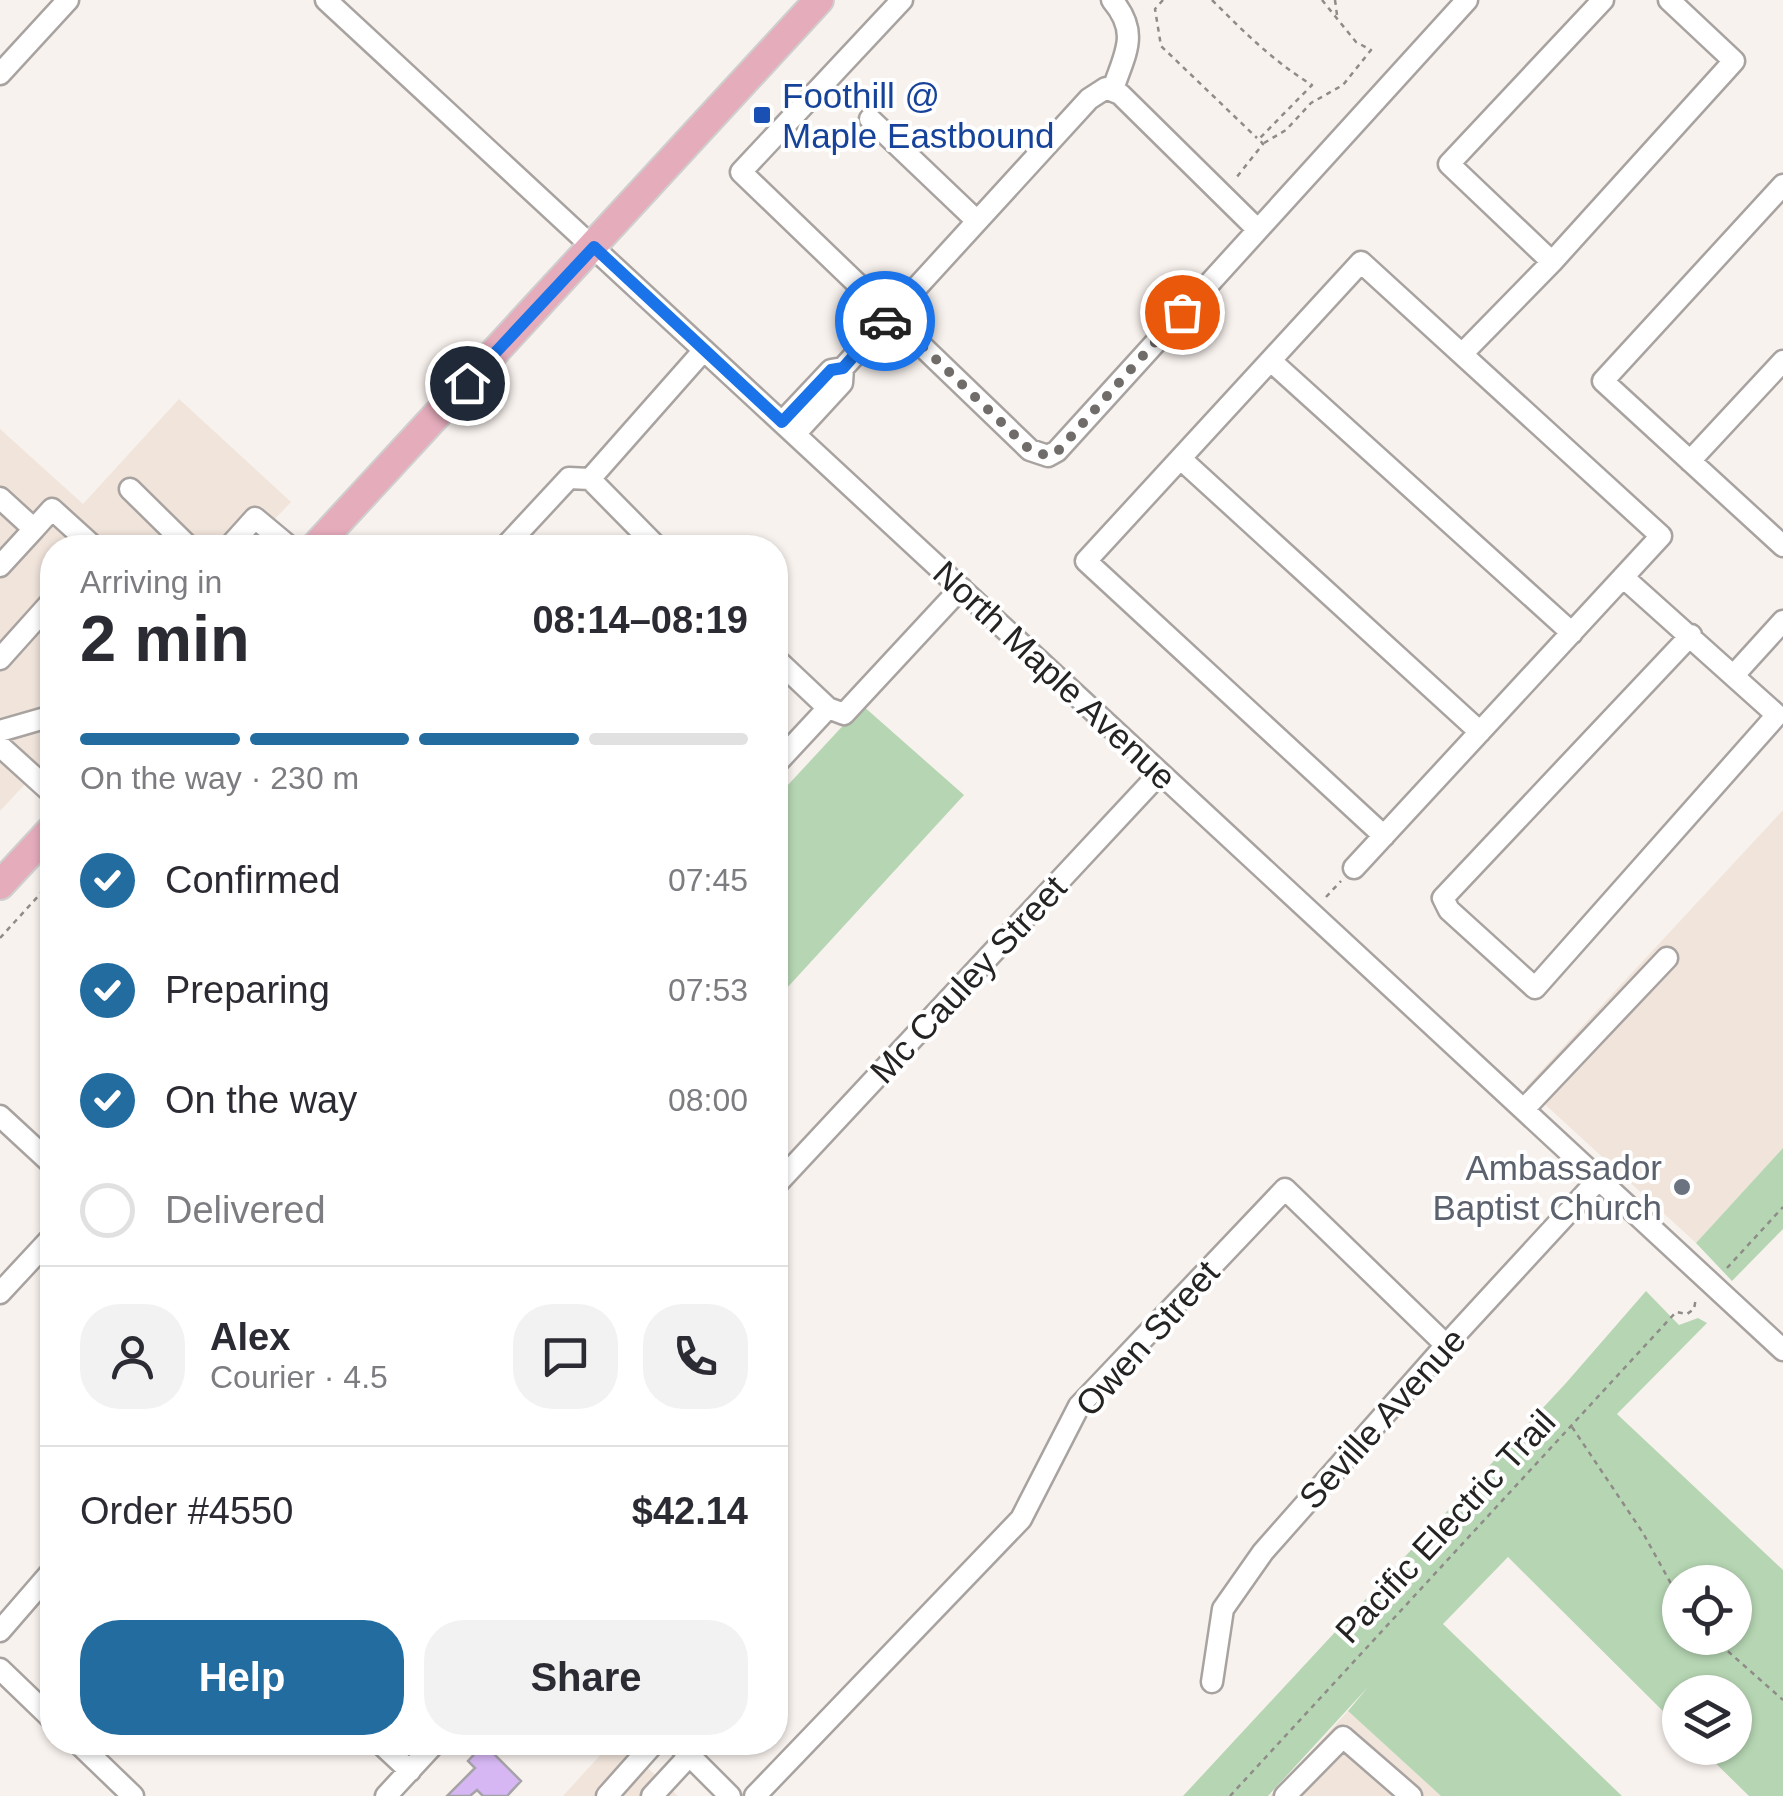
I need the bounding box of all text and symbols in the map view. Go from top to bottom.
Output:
place label: Foothill @ Maple Eastbound [782,76,1054,155]
marker: Foothill @ Maple Eastbound [751,104,773,126]
pin [1140,270,1225,355]
courier [835,271,935,371]
icon: bag [1155,285,1210,340]
icon: car [858,294,913,349]
pin [425,341,510,426]
icon: home [440,356,495,411]
street label: North Maple Avenue [926,553,1184,797]
text: Arriving in [80,564,222,600]
text: 08:14–08:19 [532,599,748,641]
text: 2 min [80,602,250,675]
text: On the way · 230 m [80,760,359,796]
icon: check [80,853,135,908]
text: Confirmed [165,859,340,901]
text: 07:45 [668,862,748,898]
street label: Mc Cauley Street [862,867,1074,1090]
icon: check [80,963,135,1018]
text: Preparing [165,969,330,1011]
text: 07:53 [668,972,748,1008]
icon: check [80,1073,135,1128]
text: On the way [165,1079,357,1121]
text: 08:00 [668,1082,748,1118]
place label: Ambassador Baptist Church [1432,1148,1662,1227]
marker: Ambassador Baptist Church [1671,1176,1693,1198]
text: Delivered [165,1189,326,1231]
street label: Owen Street [1067,1252,1227,1423]
button: person [80,1304,185,1409]
button: chat [513,1304,618,1409]
button: phone [643,1304,748,1409]
text: Alex [210,1316,290,1358]
street label: Seville Avenue [1291,1320,1473,1516]
text: Courier · 4.5 [210,1359,388,1395]
street label: Pacific Electric Trail [1327,1402,1563,1650]
text: Order #4550 [80,1490,293,1532]
text: $42.14 [632,1490,748,1532]
map controls [1662,1565,1752,1765]
button: locate [1662,1565,1752,1655]
button: Help [80,1620,404,1735]
button: Share [424,1620,748,1735]
button: layers [1662,1675,1752,1765]

